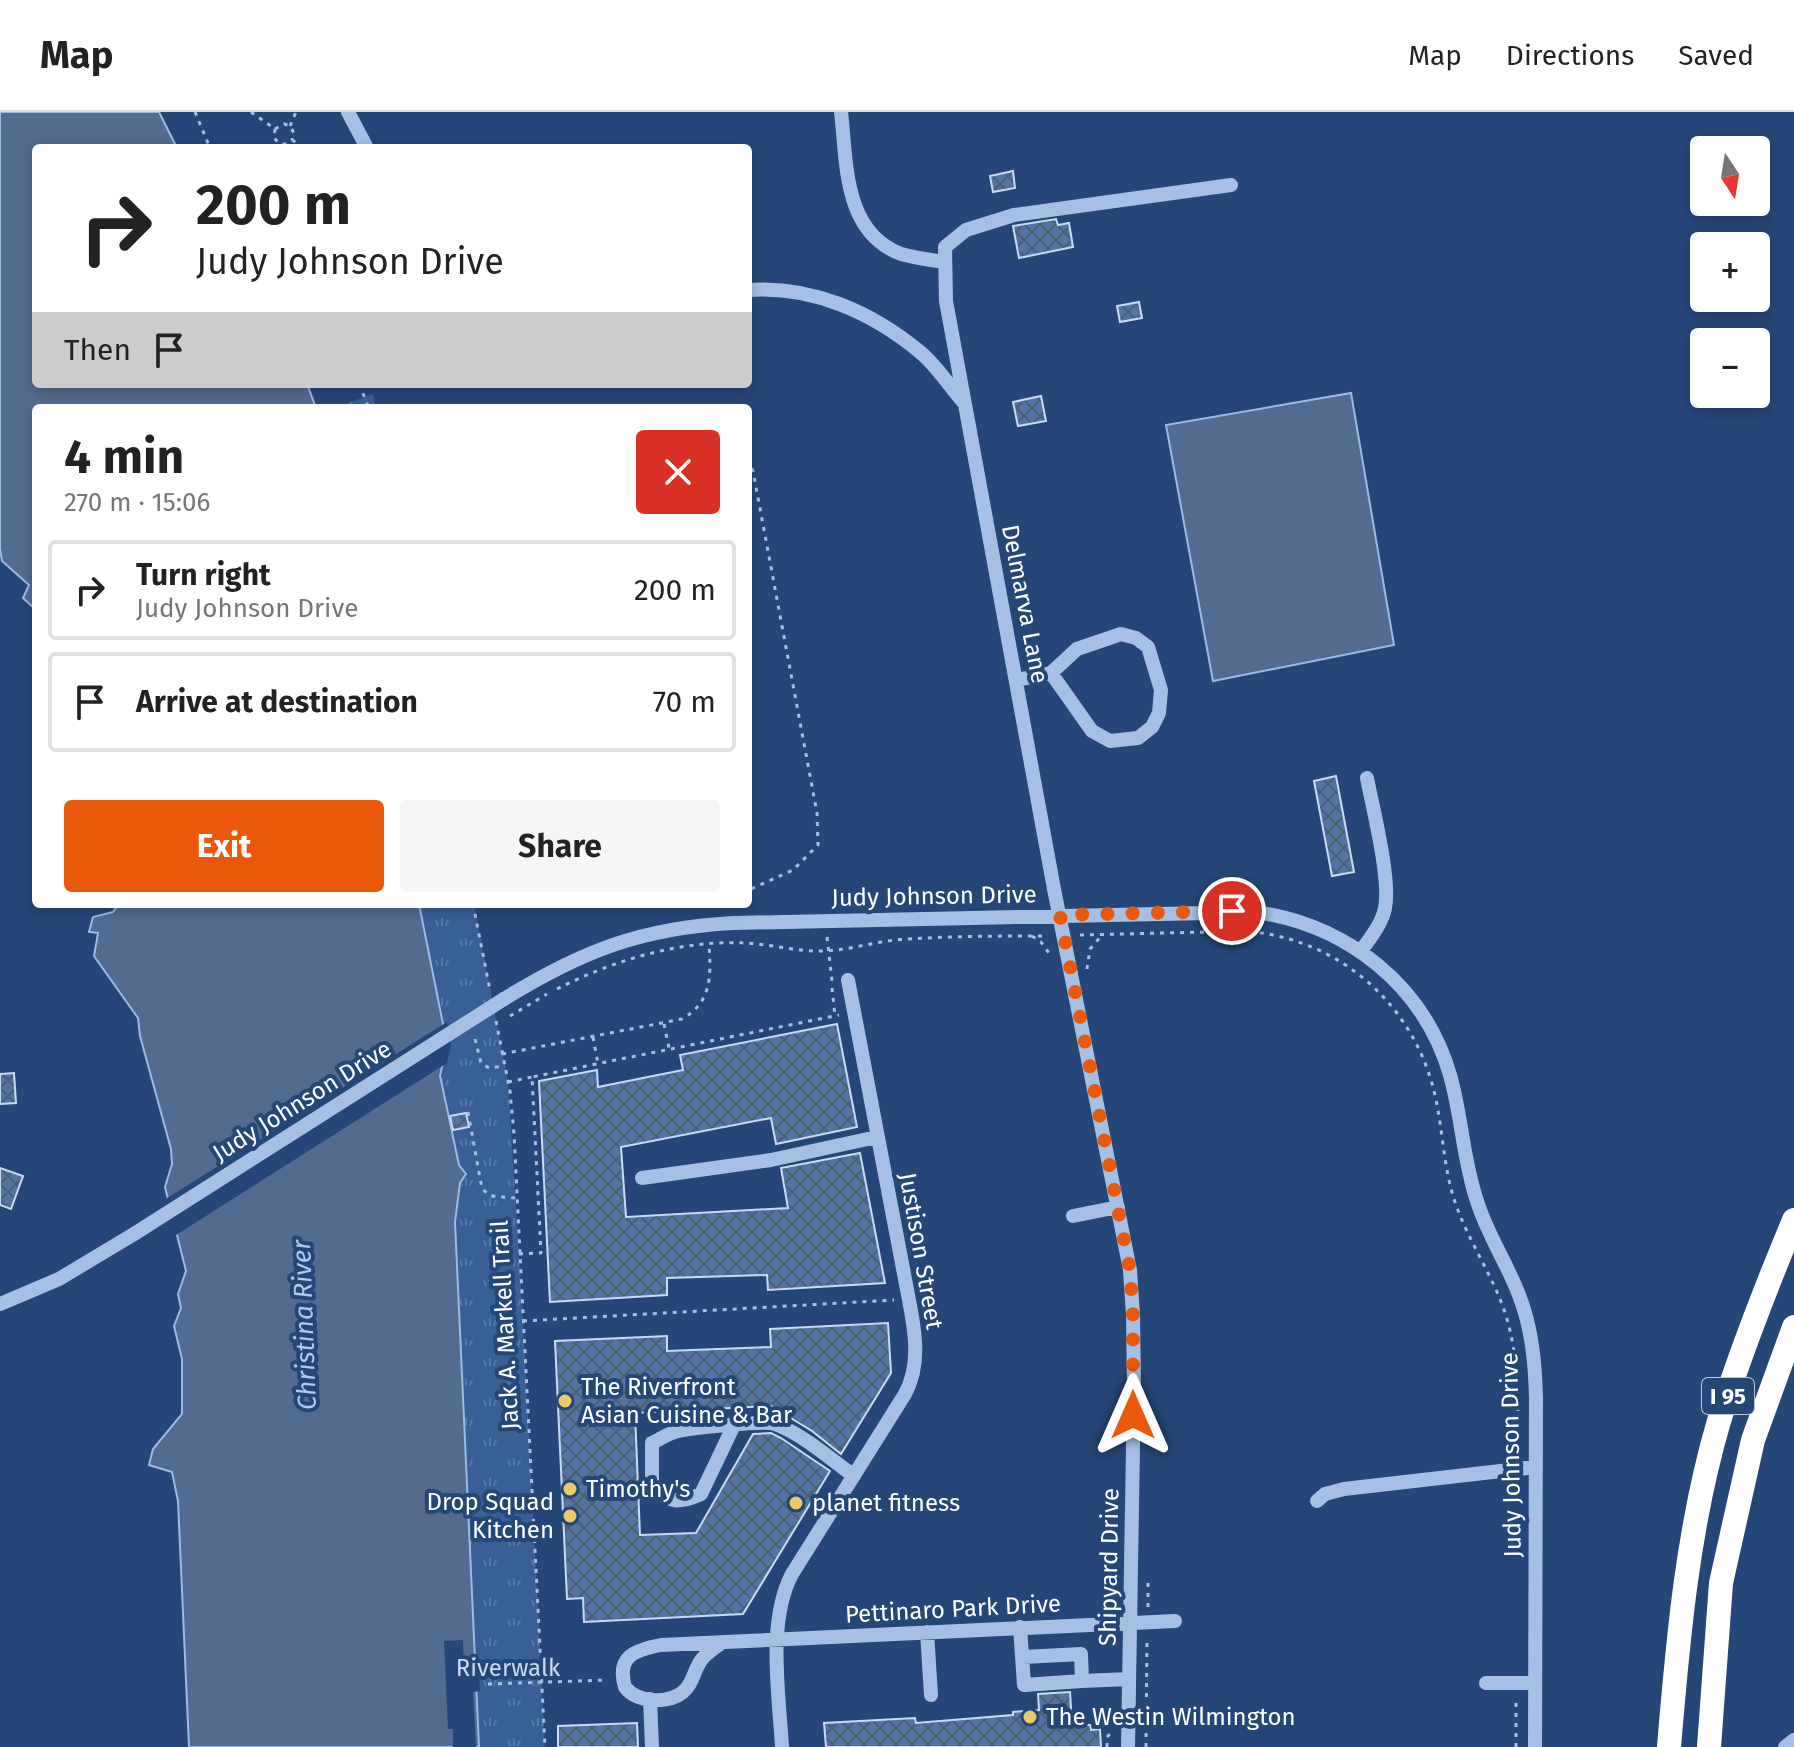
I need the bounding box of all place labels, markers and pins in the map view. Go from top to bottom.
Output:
pin [1198,877,1266,945]
place label: The Riverfront Asian Cuisine & Bar [581,1373,793,1429]
marker: The Riverfront Asian Cuisine & Bar [556,1392,574,1410]
place label: Timothy's [586,1475,690,1503]
marker: Timothy's [561,1480,579,1498]
place label: Drop Squad Kitchen [427,1488,554,1544]
place label: planet fitness [812,1489,960,1517]
marker: planet fitness [787,1494,805,1512]
marker: Drop Squad Kitchen [561,1507,579,1525]
place label: The Westin Wilmington [1046,1703,1296,1731]
marker: The Westin Wilmington [1021,1708,1039,1726]

